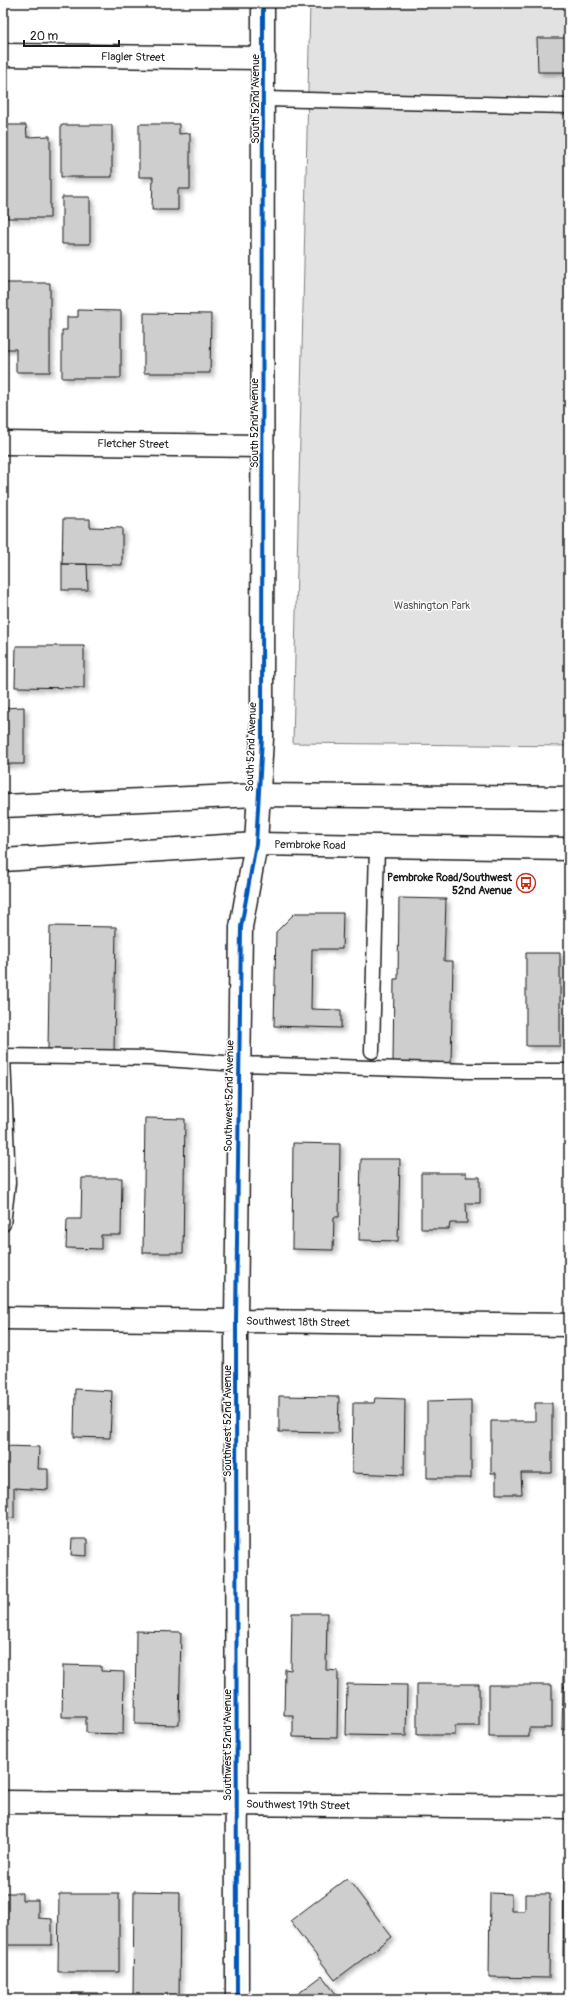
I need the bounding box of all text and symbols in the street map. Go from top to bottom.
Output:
scale bar [24,22,119,48]
text: 20 m [30,29,59,44]
street label: Flagler Street [101,50,166,64]
street label: South 52nd Avenue [249,54,262,144]
street label: South 52nd Avenue [248,378,261,468]
street label: Fletcher Street [97,437,169,451]
park label: Washington Park [394,599,471,612]
street label: South 52nd Avenue [243,701,259,792]
street label: Pembroke Road [274,838,346,852]
place label: Pembroke Road/Southwest 52nd Avenue [387,871,513,897]
bus stop icon: Pembroke Road/Southwest 52nd Avenue [515,872,537,894]
street label: Southwest 52nd Avenue [222,1039,236,1152]
street label: Southwest 18th Street [246,1315,351,1329]
street label: Southwest 52nd Avenue [221,1364,234,1477]
street label: Southwest 52nd Avenue [221,1688,234,1801]
street label: Southwest 19th Street [246,1798,351,1812]

